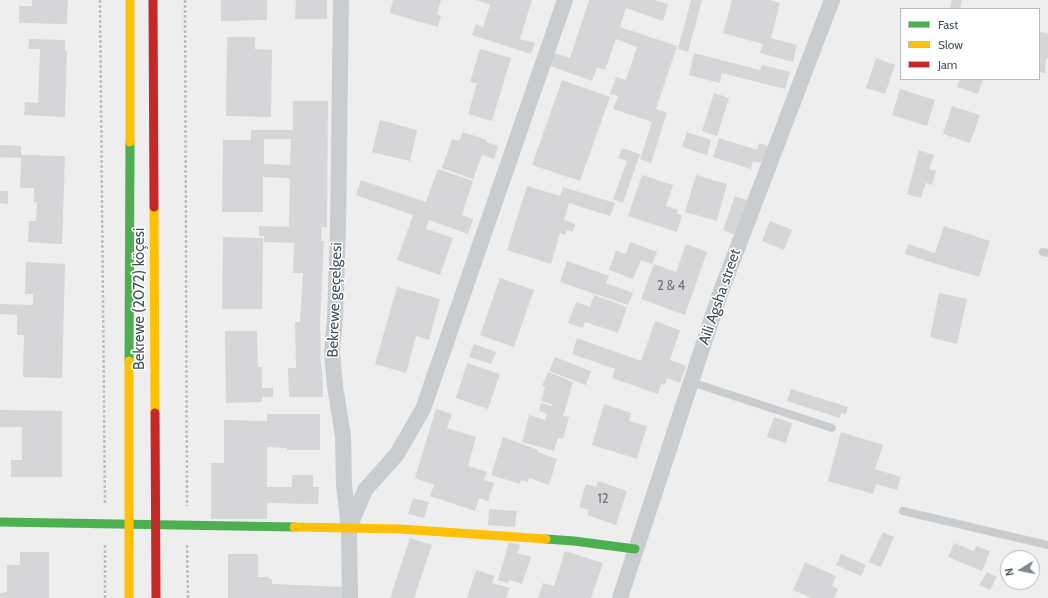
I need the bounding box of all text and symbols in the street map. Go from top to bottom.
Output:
legend [900,8,1040,80]
text: Fast [938,17,958,32]
text: Slow [938,37,963,52]
text: Jam [938,57,957,72]
street label: Bekrewe (2072) köçesi [131,228,149,370]
street label: Bekrewe geçelgesi [324,242,346,358]
street label: Aili Agsha street [695,247,745,347]
house number: 2 & 4 [657,278,685,294]
house number: 12 [597,491,609,507]
north arrow [1000,550,1040,590]
text: N [1002,567,1017,577]

